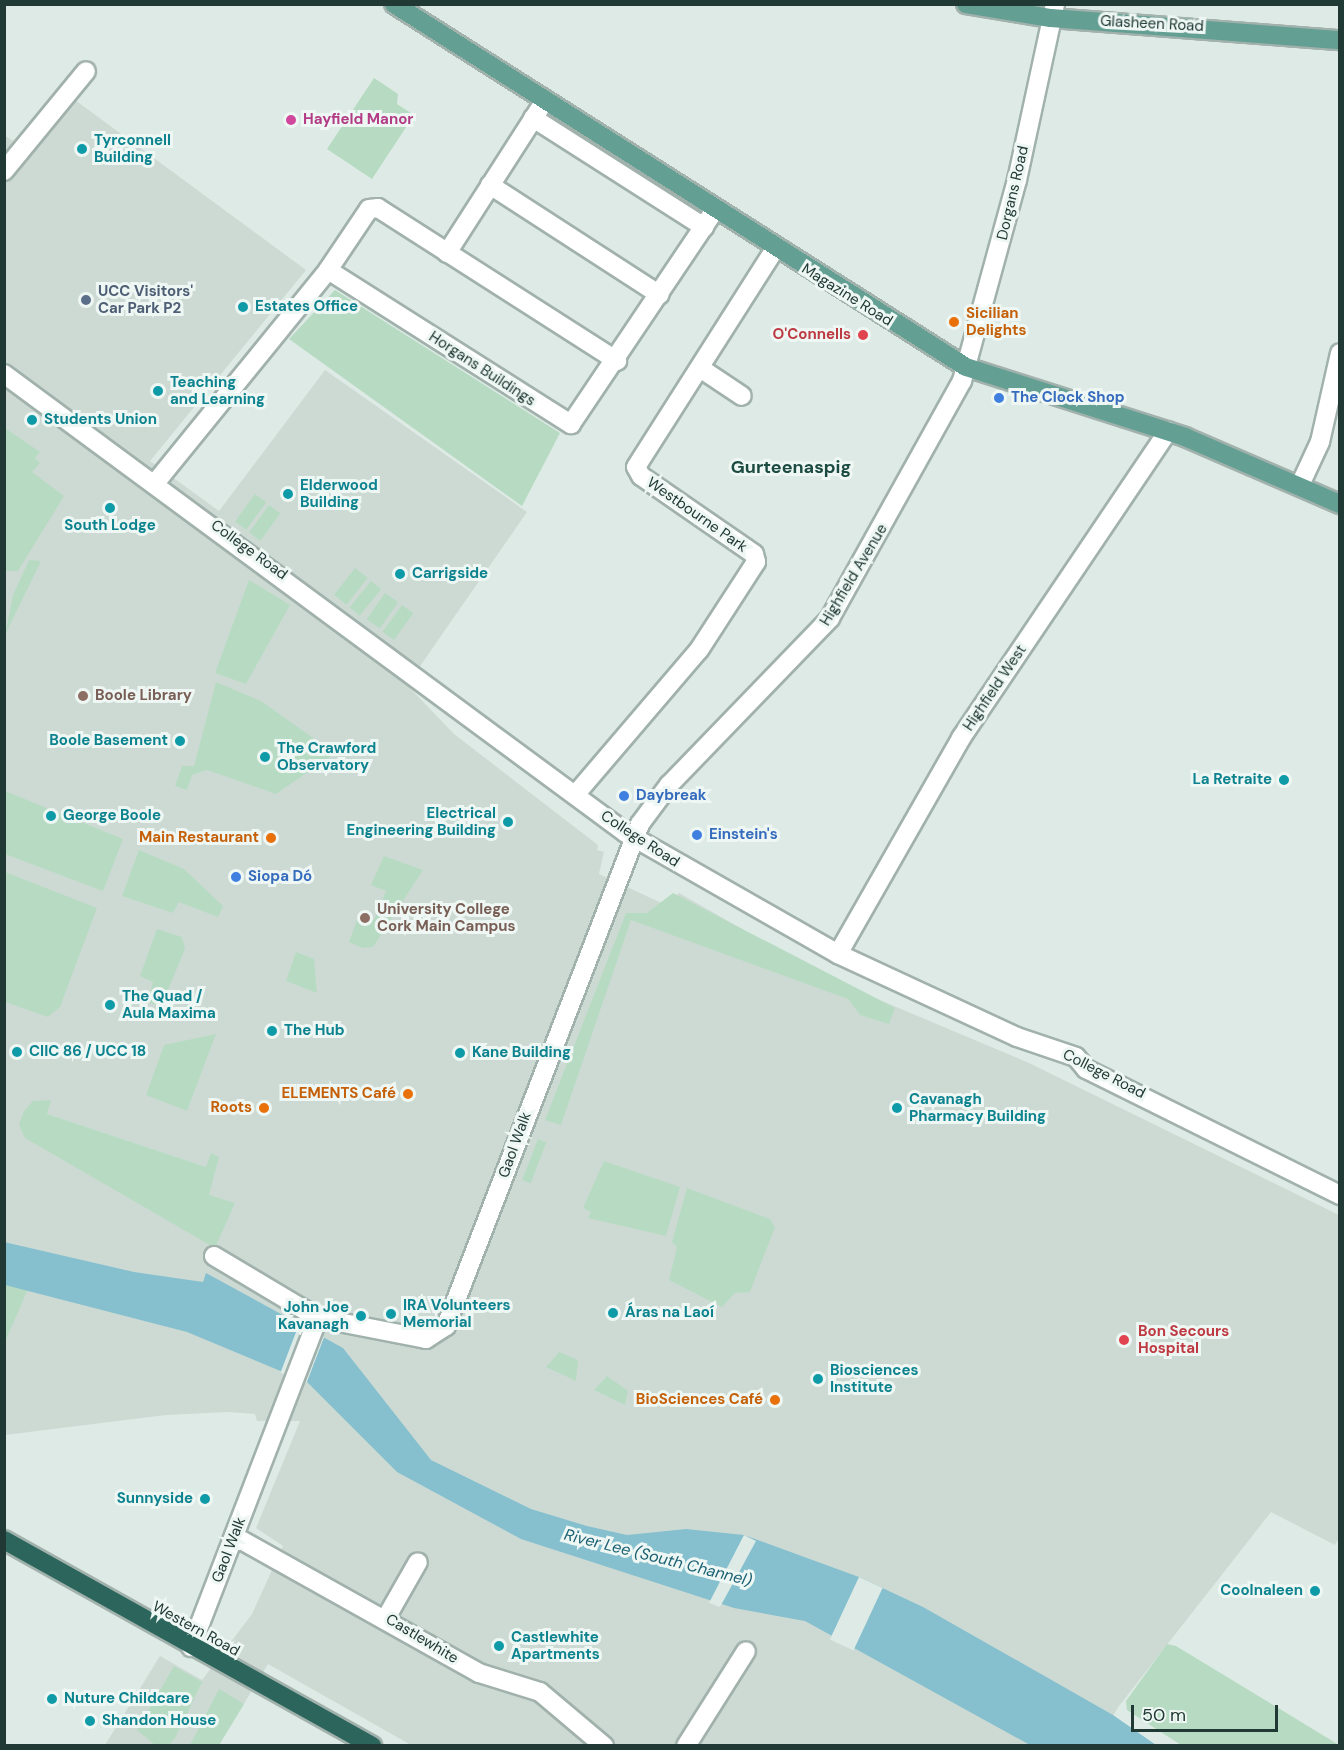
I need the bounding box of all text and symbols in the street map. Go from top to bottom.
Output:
street label: Glasheen Road [1100,12,1204,36]
place label: Hayfield Manor [303,111,413,129]
marker: Hayfield Manor [284,113,298,127]
place label: Tyrconnell Building [94,131,171,166]
marker: Tyrconnell Building [75,142,89,156]
street label: Dorgans Road [993,144,1033,242]
street label: Magazine Road [798,260,896,330]
place label: UCC Visitors' Car Park P2 [98,282,193,317]
marker: UCC Visitors' Car Park P2 [79,293,93,307]
place label: Estates Office [255,298,358,316]
marker: Estates Office [236,300,250,314]
place label: Sicilian Delights [966,304,1026,339]
marker: Sicilian Delights [947,315,961,329]
place label: O'Connells [773,326,851,344]
street label: Horgans Buildings [425,328,539,410]
marker: O'Connells [856,328,870,342]
place label: Teaching and Learning [170,373,265,408]
marker: Teaching and Learning [151,384,165,398]
place label: The Clock Shop [1011,389,1125,407]
marker: The Clock Shop [992,391,1006,405]
place label: Students Union [44,411,157,429]
marker: Students Union [25,413,39,427]
district label: Gurteenaspig [731,456,851,478]
street label: Westbourne Park [643,474,751,556]
place label: Elderwood Building [300,476,378,511]
marker: Elderwood Building [281,487,295,501]
marker: South Lodge [103,501,117,515]
street label: College Road [207,516,291,584]
place label: South Lodge [64,517,156,535]
street label: Highfield Avenue [817,521,891,629]
place label: Carrigside [412,565,488,583]
marker: Carrigside [393,567,407,581]
street label: Highfield West [960,642,1030,734]
place label: Boole Library [95,687,192,705]
marker: Boole Library [76,689,90,703]
place label: Boole Basement [49,732,168,750]
marker: Boole Basement [173,734,187,748]
place label: The Crawford Observatory [277,739,376,774]
marker: The Crawford Observatory [258,750,272,764]
place label: La Retraite [1193,771,1272,789]
marker: La Retraite [1277,773,1291,787]
place label: Daybreak [636,787,707,805]
marker: Daybreak [617,789,631,803]
place label: Electrical Engineering Building [347,804,496,839]
place label: George Boole [63,807,161,825]
street label: College Road [597,807,683,871]
marker: George Boole [44,809,58,823]
marker: Electrical Engineering Building [501,815,515,829]
place label: Einstein's [709,826,778,844]
marker: Einstein's [690,828,704,842]
place label: Main Restaurant [139,829,259,847]
marker: Main Restaurant [264,831,278,845]
place label: Siopa Dó [248,868,312,886]
marker: Siopa Dó [229,870,243,884]
place label: University College Cork Main Campus [377,900,516,935]
marker: University College Cork Main Campus [358,911,372,925]
place label: The Quad / Aula Maxima [122,987,216,1022]
marker: The Quad / Aula Maxima [103,998,117,1012]
place label: The Hub [284,1022,345,1040]
marker: The Hub [265,1024,279,1038]
place label: CIIC 86 / UCC 18 [29,1043,146,1061]
place label: Kane Building [472,1044,571,1062]
marker: CIIC 86 / UCC 18 [10,1045,24,1059]
street label: College Road [1060,1045,1148,1103]
marker: Kane Building [453,1046,467,1060]
place label: ELEMENTS Café [282,1085,396,1103]
marker: ELEMENTS Café [401,1087,415,1101]
place label: Cavanagh Pharmacy Building [909,1090,1046,1125]
place label: Roots [211,1099,252,1117]
marker: Roots [257,1101,271,1115]
marker: Cavanagh Pharmacy Building [890,1101,904,1115]
street label: Gaol Walk [495,1110,535,1180]
place label: IRA Volunteers Memorial [403,1296,511,1331]
place label: John Joe Kavanagh [278,1298,349,1333]
place label: Áras na Laoí [625,1304,714,1322]
marker: Áras na Laoí [606,1306,620,1320]
marker: IRA Volunteers Memorial [384,1307,398,1321]
marker: John Joe Kavanagh [354,1309,368,1323]
place label: Bon Secours Hospital [1138,1322,1229,1357]
marker: Bon Secours Hospital [1115,1331,1133,1349]
place label: Biosciences Institute [830,1361,918,1396]
marker: Biosciences Institute [811,1372,825,1386]
place label: BioSciences Café [636,1391,763,1409]
marker: BioSciences Café [768,1393,782,1407]
place label: Sunnyside [117,1490,193,1508]
marker: Sunnyside [198,1492,212,1506]
street label: Gaol Walk [208,1515,250,1585]
water label: River Lee (South Channel) [562,1525,754,1591]
place label: Coolnaleen [1220,1582,1303,1600]
marker: Coolnaleen [1308,1584,1322,1598]
street label: Western Road [149,1598,243,1660]
street label: Castlewhite [382,1610,462,1668]
place label: Castlewhite Apartments [511,1628,600,1663]
marker: Castlewhite Apartments [492,1639,506,1653]
place label: Nuture Childcare [64,1690,190,1708]
marker: Nuture Childcare [45,1692,59,1706]
scale bar [1134,1693,1281,1731]
text: 50 m [1142,1703,1186,1727]
place label: Shandon House [102,1712,216,1730]
marker: Shandon House [83,1714,97,1728]

